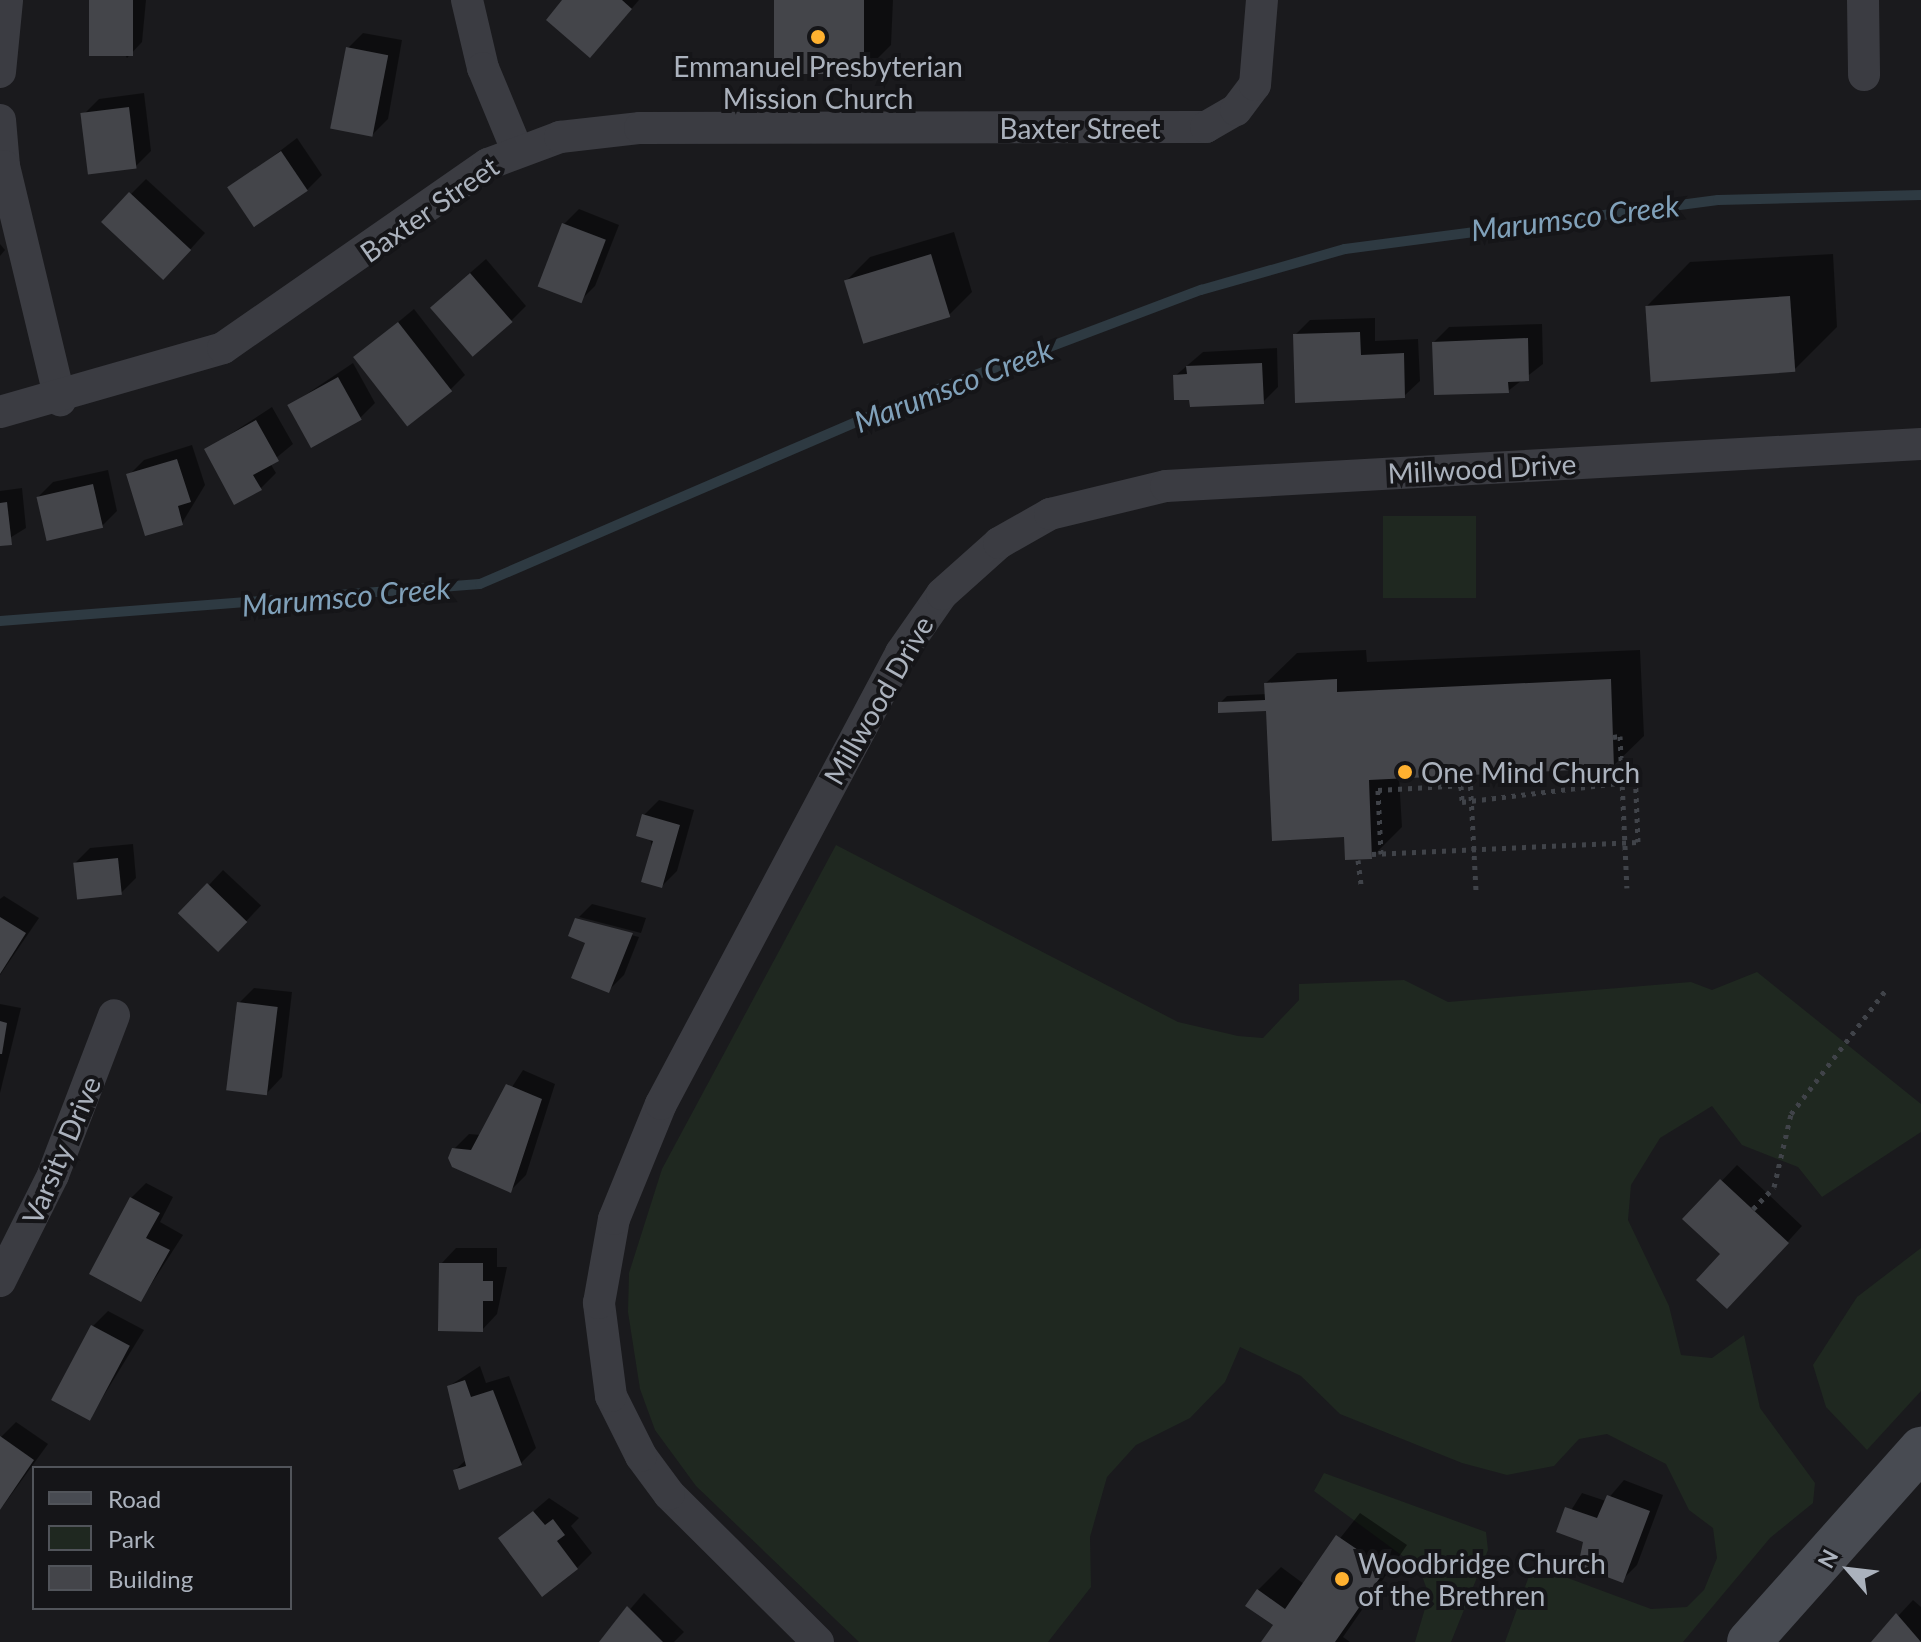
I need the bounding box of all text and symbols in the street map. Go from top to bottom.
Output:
marker: Emmanuel Presbyterian Mission Church [809,28,827,46]
place label: Emmanuel Presbyterian Mission Church [673,49,963,115]
street label: Baxter Street [999,111,1161,145]
street label: Baxter Street [353,149,505,269]
water label: Marumsco Creek [1469,186,1681,248]
water label: Marumsco Creek [849,331,1057,439]
street label: Millwood Drive [1387,446,1577,490]
water label: Marumsco Creek [240,569,452,623]
street label: Millwood Drive [816,610,940,790]
place label: One Mind Church [1421,755,1640,789]
marker: One Mind Church [1396,763,1414,781]
street label: Varsity Drive [15,1071,107,1229]
legend [32,1466,292,1610]
text: Road [108,1484,161,1513]
text: Park [108,1524,155,1553]
north arrow [1809,1530,1889,1610]
text: N [1811,1545,1843,1572]
place label: Woodbridge Church of the Brethren [1358,1546,1606,1612]
text: Building [108,1564,193,1593]
marker: Woodbridge Church of the Brethren [1333,1570,1351,1588]

